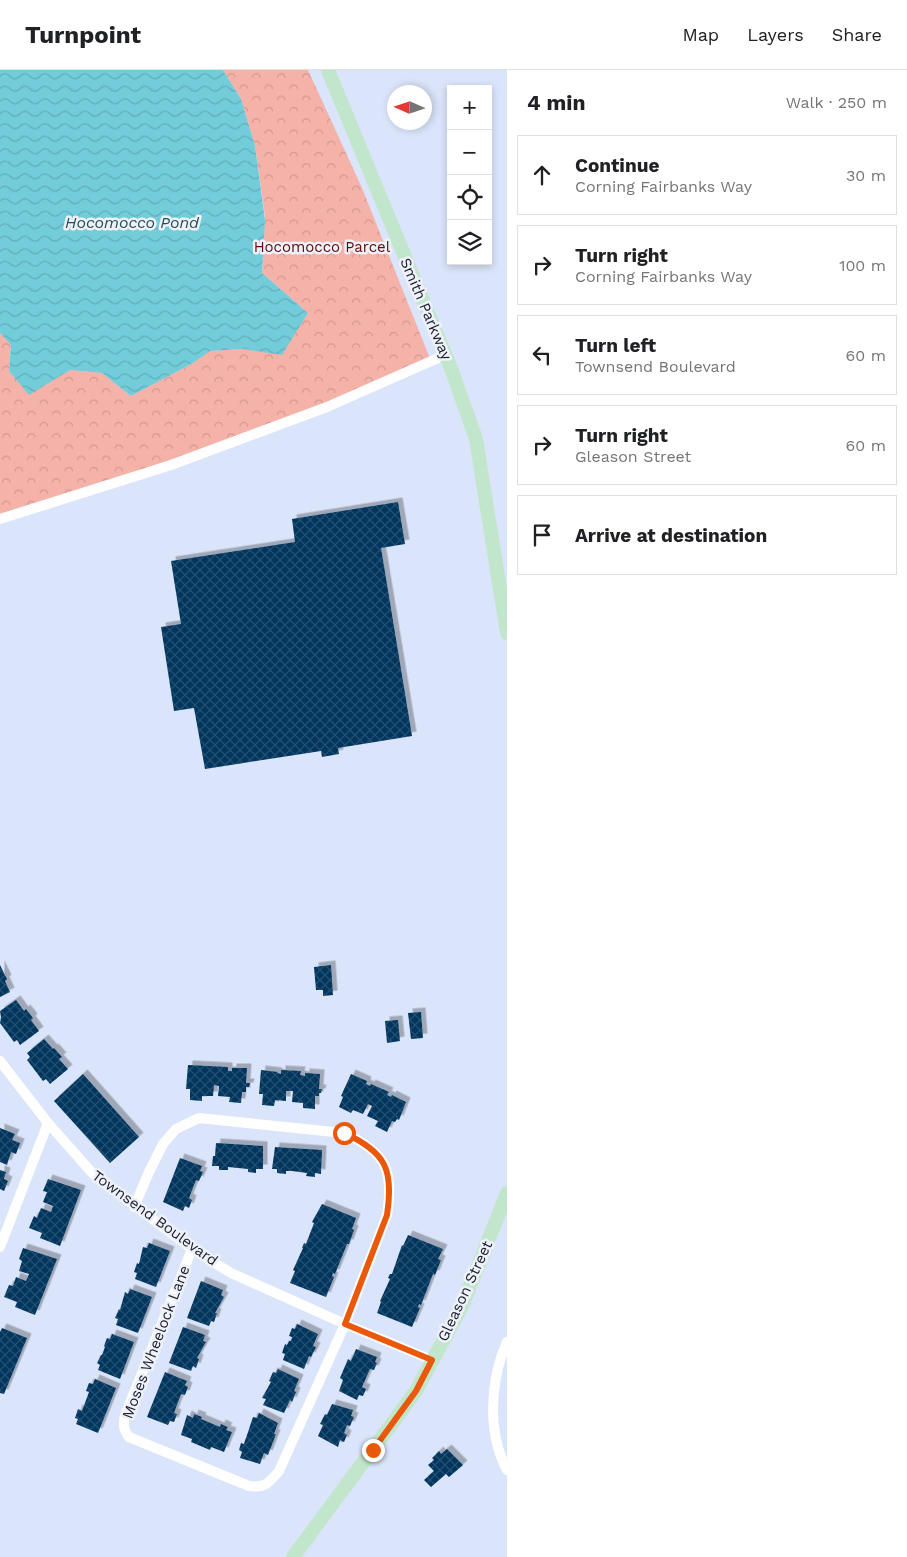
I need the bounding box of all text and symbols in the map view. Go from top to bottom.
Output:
text: Turnpoint [25,21,141,49]
text: Map [682,24,719,45]
text: Layers [747,24,804,45]
text: Share [832,24,882,45]
north arrow [387,85,432,130]
map controls [447,85,492,265]
button: + [447,85,492,130]
text: 4 min [527,90,585,115]
text: Walk · 250 m [786,93,887,112]
button: − [447,130,492,175]
text: Continue [575,154,659,177]
icon: ahead [528,161,556,189]
text: 30 m [846,166,886,185]
button: locate [447,175,492,220]
text: Corning Fairbanks Way [575,177,752,196]
water label: Hocomocco Pond [65,213,200,232]
button: layers [447,220,492,265]
park label: Hocomocco Parcel [254,238,391,256]
text: Turn right [575,244,668,267]
icon: right [528,251,556,279]
street label: Smith Parkway [396,255,456,363]
text: 100 m [839,256,886,275]
text: Corning Fairbanks Way [575,267,752,286]
text: Turn left [575,334,656,357]
icon: left [528,341,556,369]
text: 60 m [846,346,886,365]
text: Townsend Boulevard [575,357,736,376]
text: Turn right [575,424,668,447]
icon: right [528,431,556,459]
text: 60 m [846,436,886,455]
text: Gleason Street [575,447,691,466]
icon: arrive [528,521,556,549]
text: Arrive at destination [575,524,767,547]
route start [333,1122,356,1145]
street label: Townsend Boulevard [89,1166,221,1270]
street label: Gleason Street [434,1237,496,1344]
street label: Moses Wheelock Lane [118,1263,194,1421]
route end [362,1439,385,1462]

